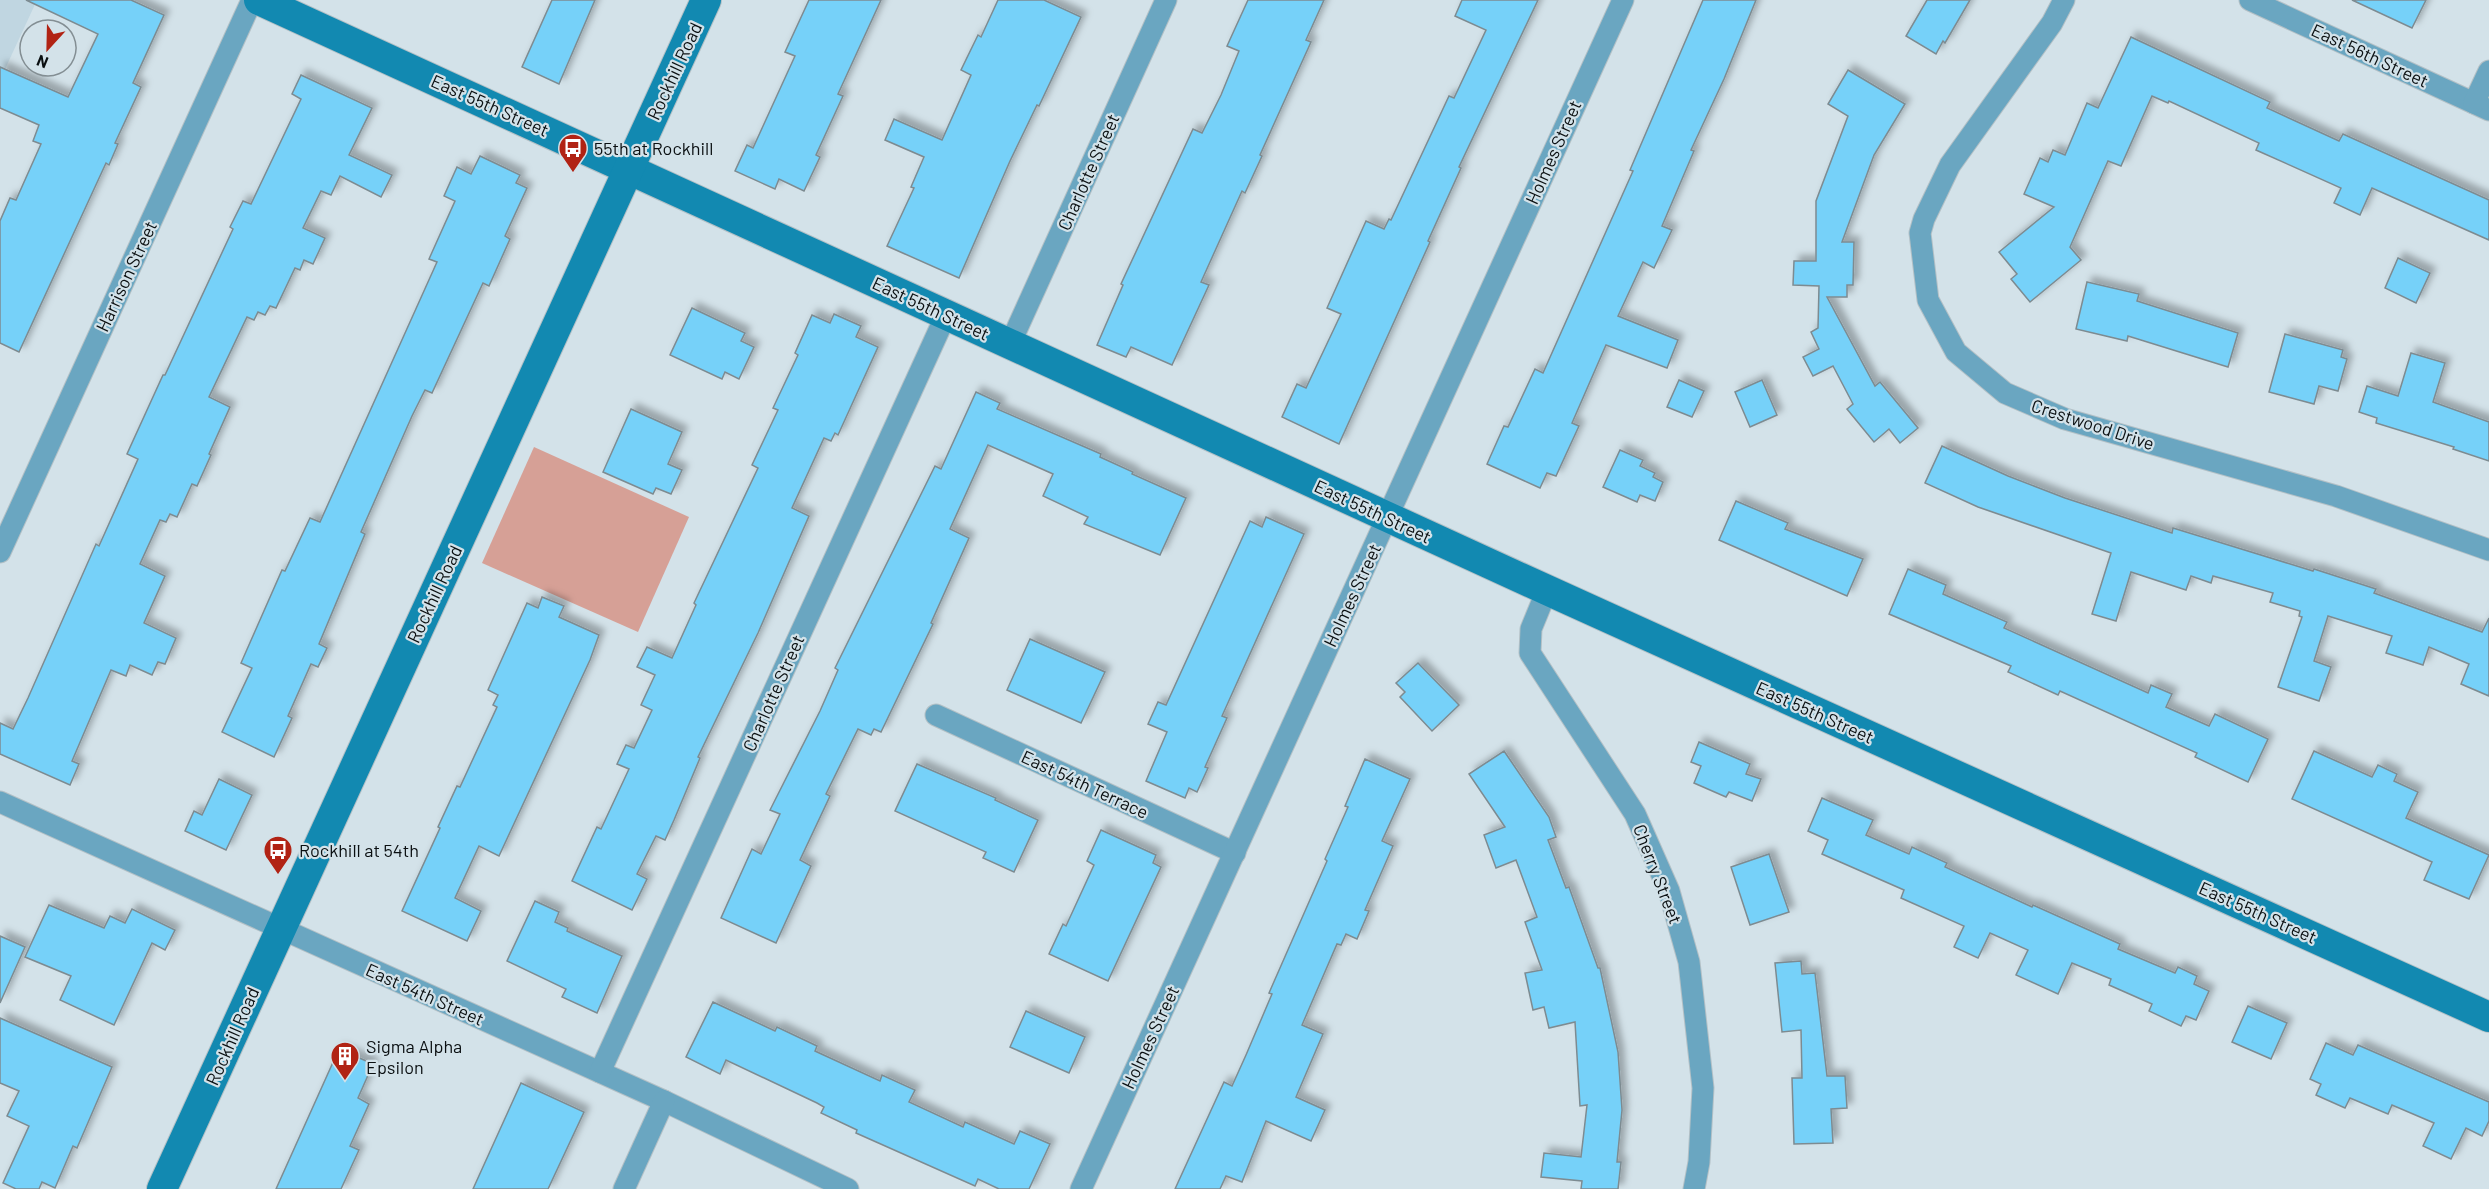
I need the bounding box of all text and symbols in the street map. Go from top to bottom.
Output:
north arrow [18,18,78,78]
street label: East 56th Street [2308,18,2432,92]
street label: Rockhill Road [642,19,706,123]
text: N [34,52,51,73]
street label: East 55th Street [428,69,552,141]
street label: Holmes Street [1520,97,1586,207]
street label: Charlotte Street [1052,110,1124,234]
bus stop icon: 55th at Rockhill [557,132,589,174]
place label: 55th at Rockhill [594,137,713,159]
street label: Harrison Street [91,217,161,335]
street label: East 55th Street [869,271,993,345]
street label: Crestwood Drive [2029,394,2157,454]
street label: East 55th Street [1311,474,1435,548]
street label: Holmes Street [1319,540,1385,650]
street label: Rockhill Road [402,542,466,646]
street label: Charlotte Street [737,631,809,755]
street label: East 55th Street [1753,676,1877,748]
street label: East 54th Terrace [1018,745,1152,823]
street label: Cherry Street [1629,821,1687,927]
bus stop icon: Rockhill at 54th [262,834,294,876]
place label: Rockhill at 54th [299,839,419,861]
street label: East 55th Street [2196,876,2320,948]
street label: East 54th Street [362,958,488,1030]
street label: Holmes Street [1117,982,1183,1092]
street label: Rockhill Road [201,984,263,1088]
place label: Sigma Alpha Epsilon [366,1035,462,1078]
building icon: Sigma Alpha Epsilon [329,1040,361,1082]

